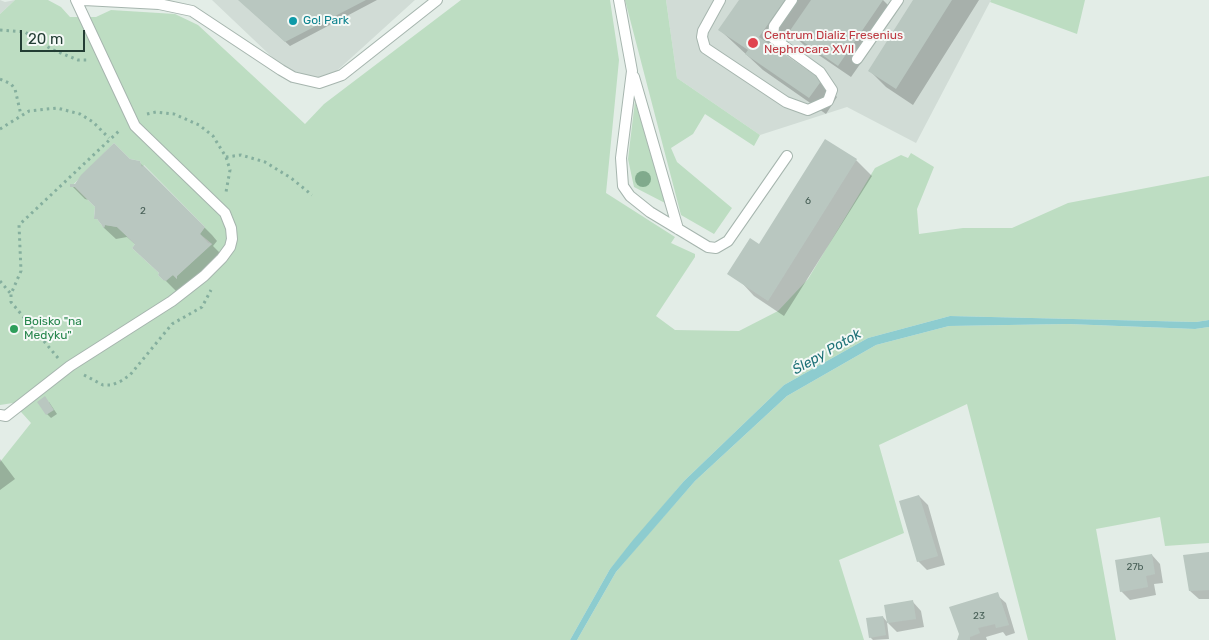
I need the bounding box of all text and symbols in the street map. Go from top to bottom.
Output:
place label: Go! Park [303,14,349,28]
marker: Go! Park [287,15,299,27]
scale bar [22,20,88,52]
place label: Centrum Dializ Fresenius Nephrocare XVII [764,29,903,57]
text: 20 m [28,30,63,48]
marker: Centrum Dializ Fresenius Nephrocare XVII [746,36,760,50]
house number: 6 [805,195,811,207]
house number: 2 [140,205,146,217]
place label: Boisko "na Medyku" [24,315,82,343]
marker: Boisko "na Medyku" [8,323,20,335]
water label: Ślepy Potok [790,326,864,378]
house number: 27b [1127,561,1143,573]
house number: 23 [973,610,985,622]

